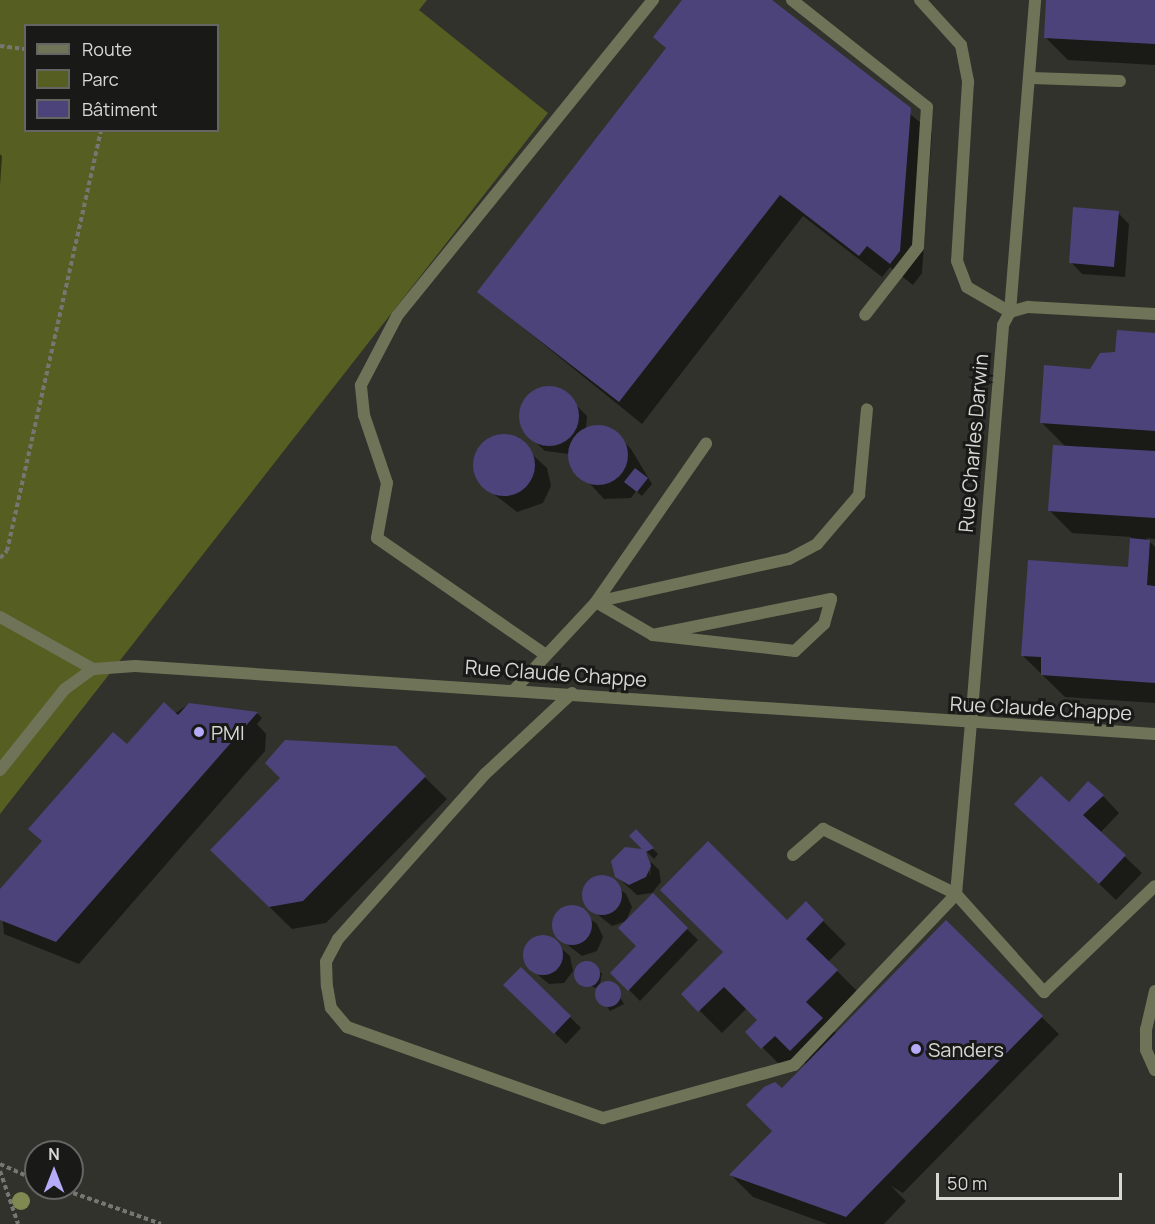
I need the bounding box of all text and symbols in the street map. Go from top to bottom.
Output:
legend [24,24,219,132]
text: Route [82,37,132,61]
text: Parc [82,67,119,91]
text: Bâtiment [82,97,158,121]
street label: Rue Charles Darwin [953,353,993,533]
street label: Rue Claude Chappe [464,655,648,691]
street label: Rue Claude Chappe [949,691,1133,725]
place label: PMI [211,720,245,744]
marker: PMI [192,725,206,739]
place label: Sanders [928,1037,1004,1061]
marker: Sanders [909,1042,923,1056]
north arrow [24,1140,84,1200]
text: N [48,1143,60,1165]
scale bar [939,1161,1125,1199]
text: 50 m [947,1171,987,1195]

